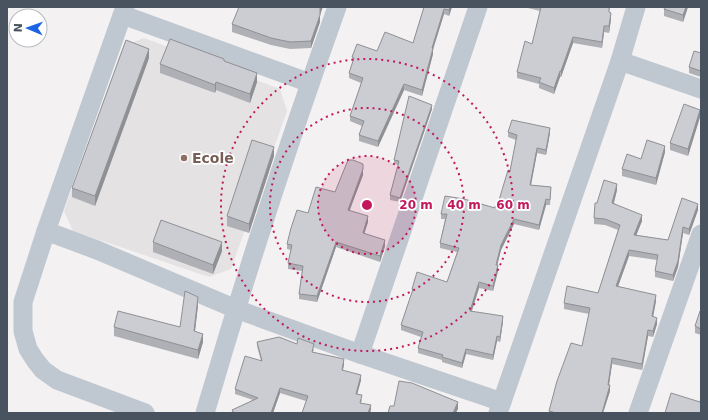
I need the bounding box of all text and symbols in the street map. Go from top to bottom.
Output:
north arrow [8,8,48,48]
text: N [12,23,25,33]
place label: Ecole [192,150,234,166]
marker: Ecole [179,153,189,163]
centre of rings [360,198,374,212]
text: 20 m [399,198,433,212]
text: 40 m [447,198,481,212]
text: 60 m [496,198,530,212]

